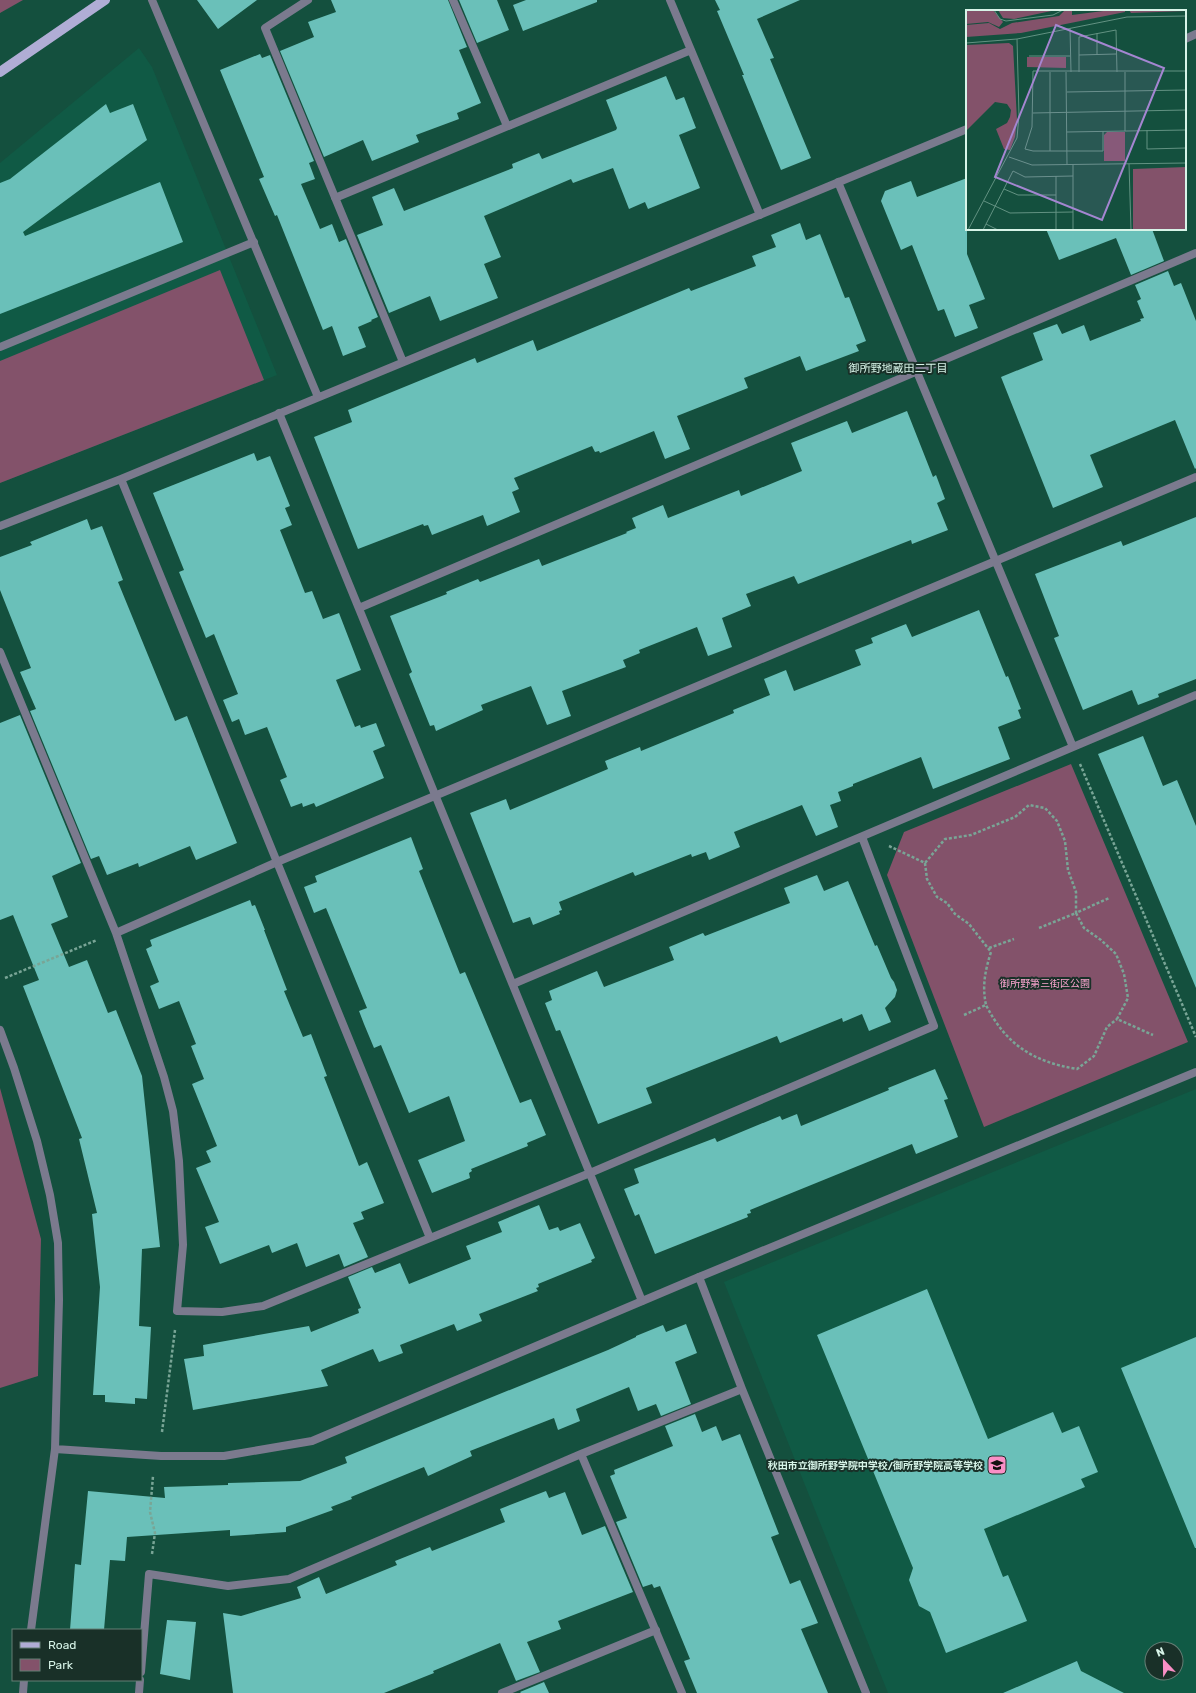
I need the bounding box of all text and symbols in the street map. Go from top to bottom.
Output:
inset map [966,10,1186,230]
district label: 御所野地蔵田二丁目 [848,362,948,375]
park label: 御所野第三街区公園 [1000,978,1090,990]
school or university icon: 秋田市立御所野学院中学校/御所野学院高等学校 [986,1454,1008,1476]
place label: 秋田市立御所野学院中学校/御所野学院高等学校 [768,1460,983,1472]
legend [12,1629,142,1681]
text: Road [48,1638,76,1652]
north arrow [1144,1641,1184,1681]
text: N [1154,1645,1167,1660]
text: Park [48,1658,74,1672]

